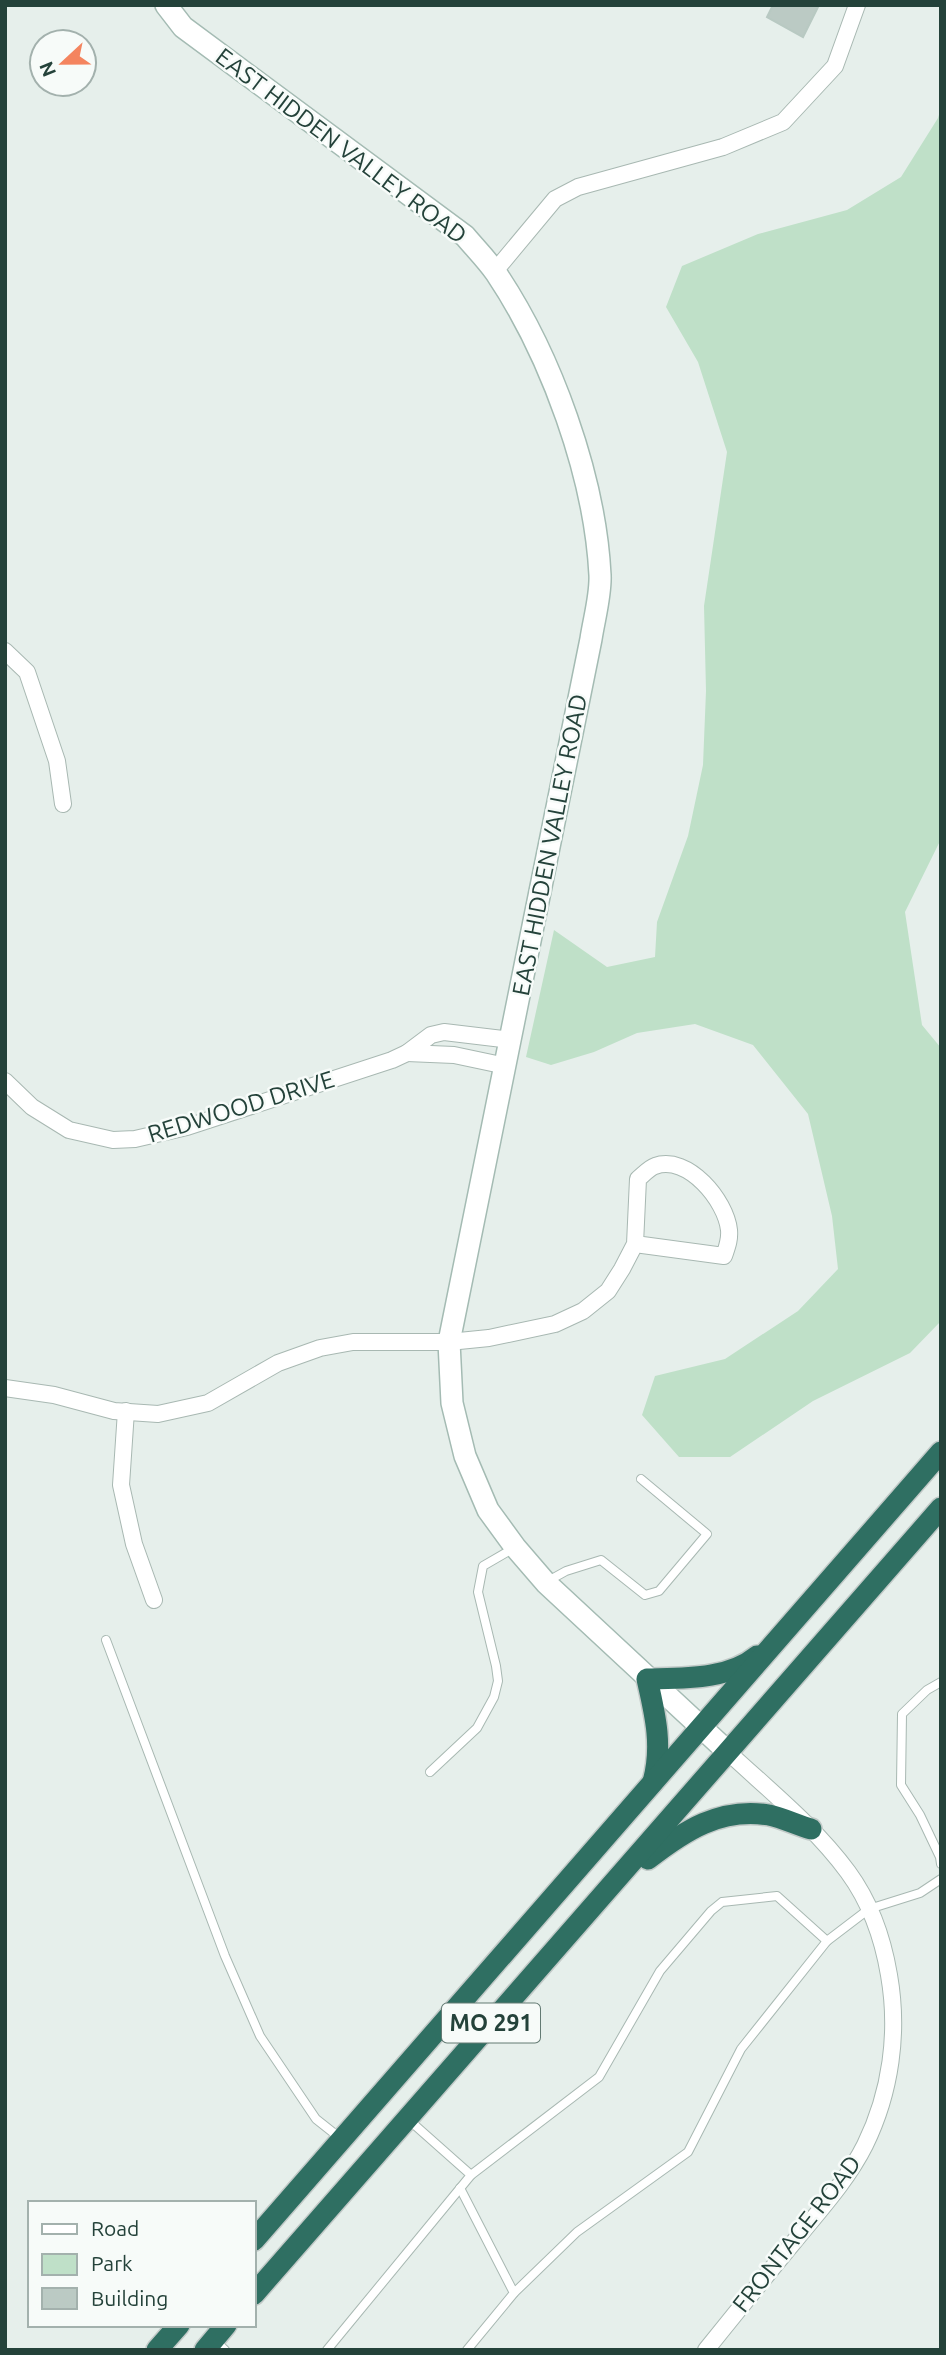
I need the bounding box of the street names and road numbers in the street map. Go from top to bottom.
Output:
street label: EAST HIDDEN VALLEY ROAD [211,43,472,249]
street label: EAST HIDDEN VALLEY ROAD [507,692,592,998]
street label: REDWOOD DRIVE [144,1065,337,1148]
road number: MO 291 [442,2004,540,2042]
street label: FRONTAGE ROAD [727,2150,866,2317]

